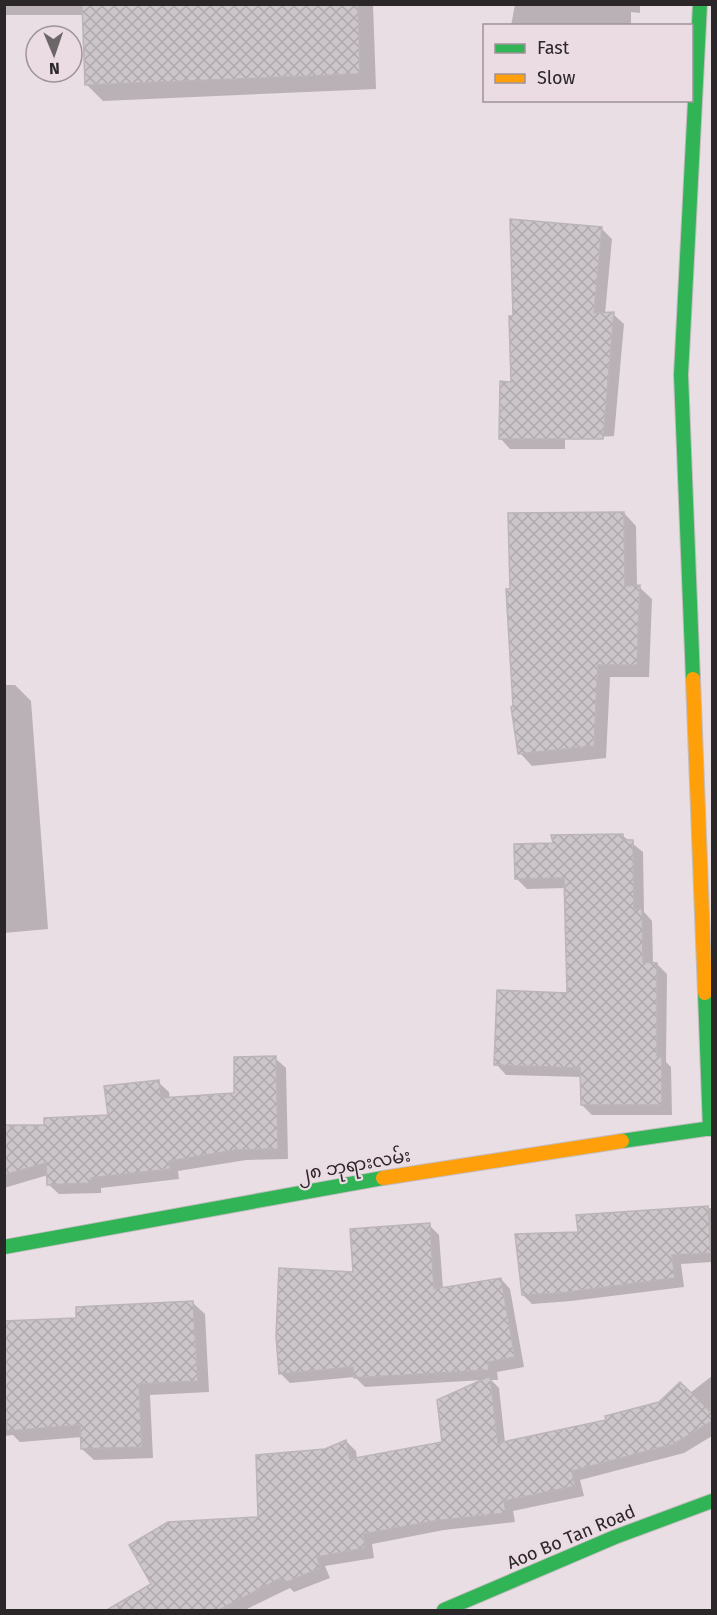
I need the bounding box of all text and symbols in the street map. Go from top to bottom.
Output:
north arrow [24,24,84,84]
legend [483,24,693,102]
text: Fast [537,37,570,59]
text: N [49,59,60,78]
text: Slow [537,67,576,89]
street label: ၂၈ ဘုရားလမ်း [295,1142,413,1190]
street label: Aoo Bo Tan Road [503,1500,639,1574]

